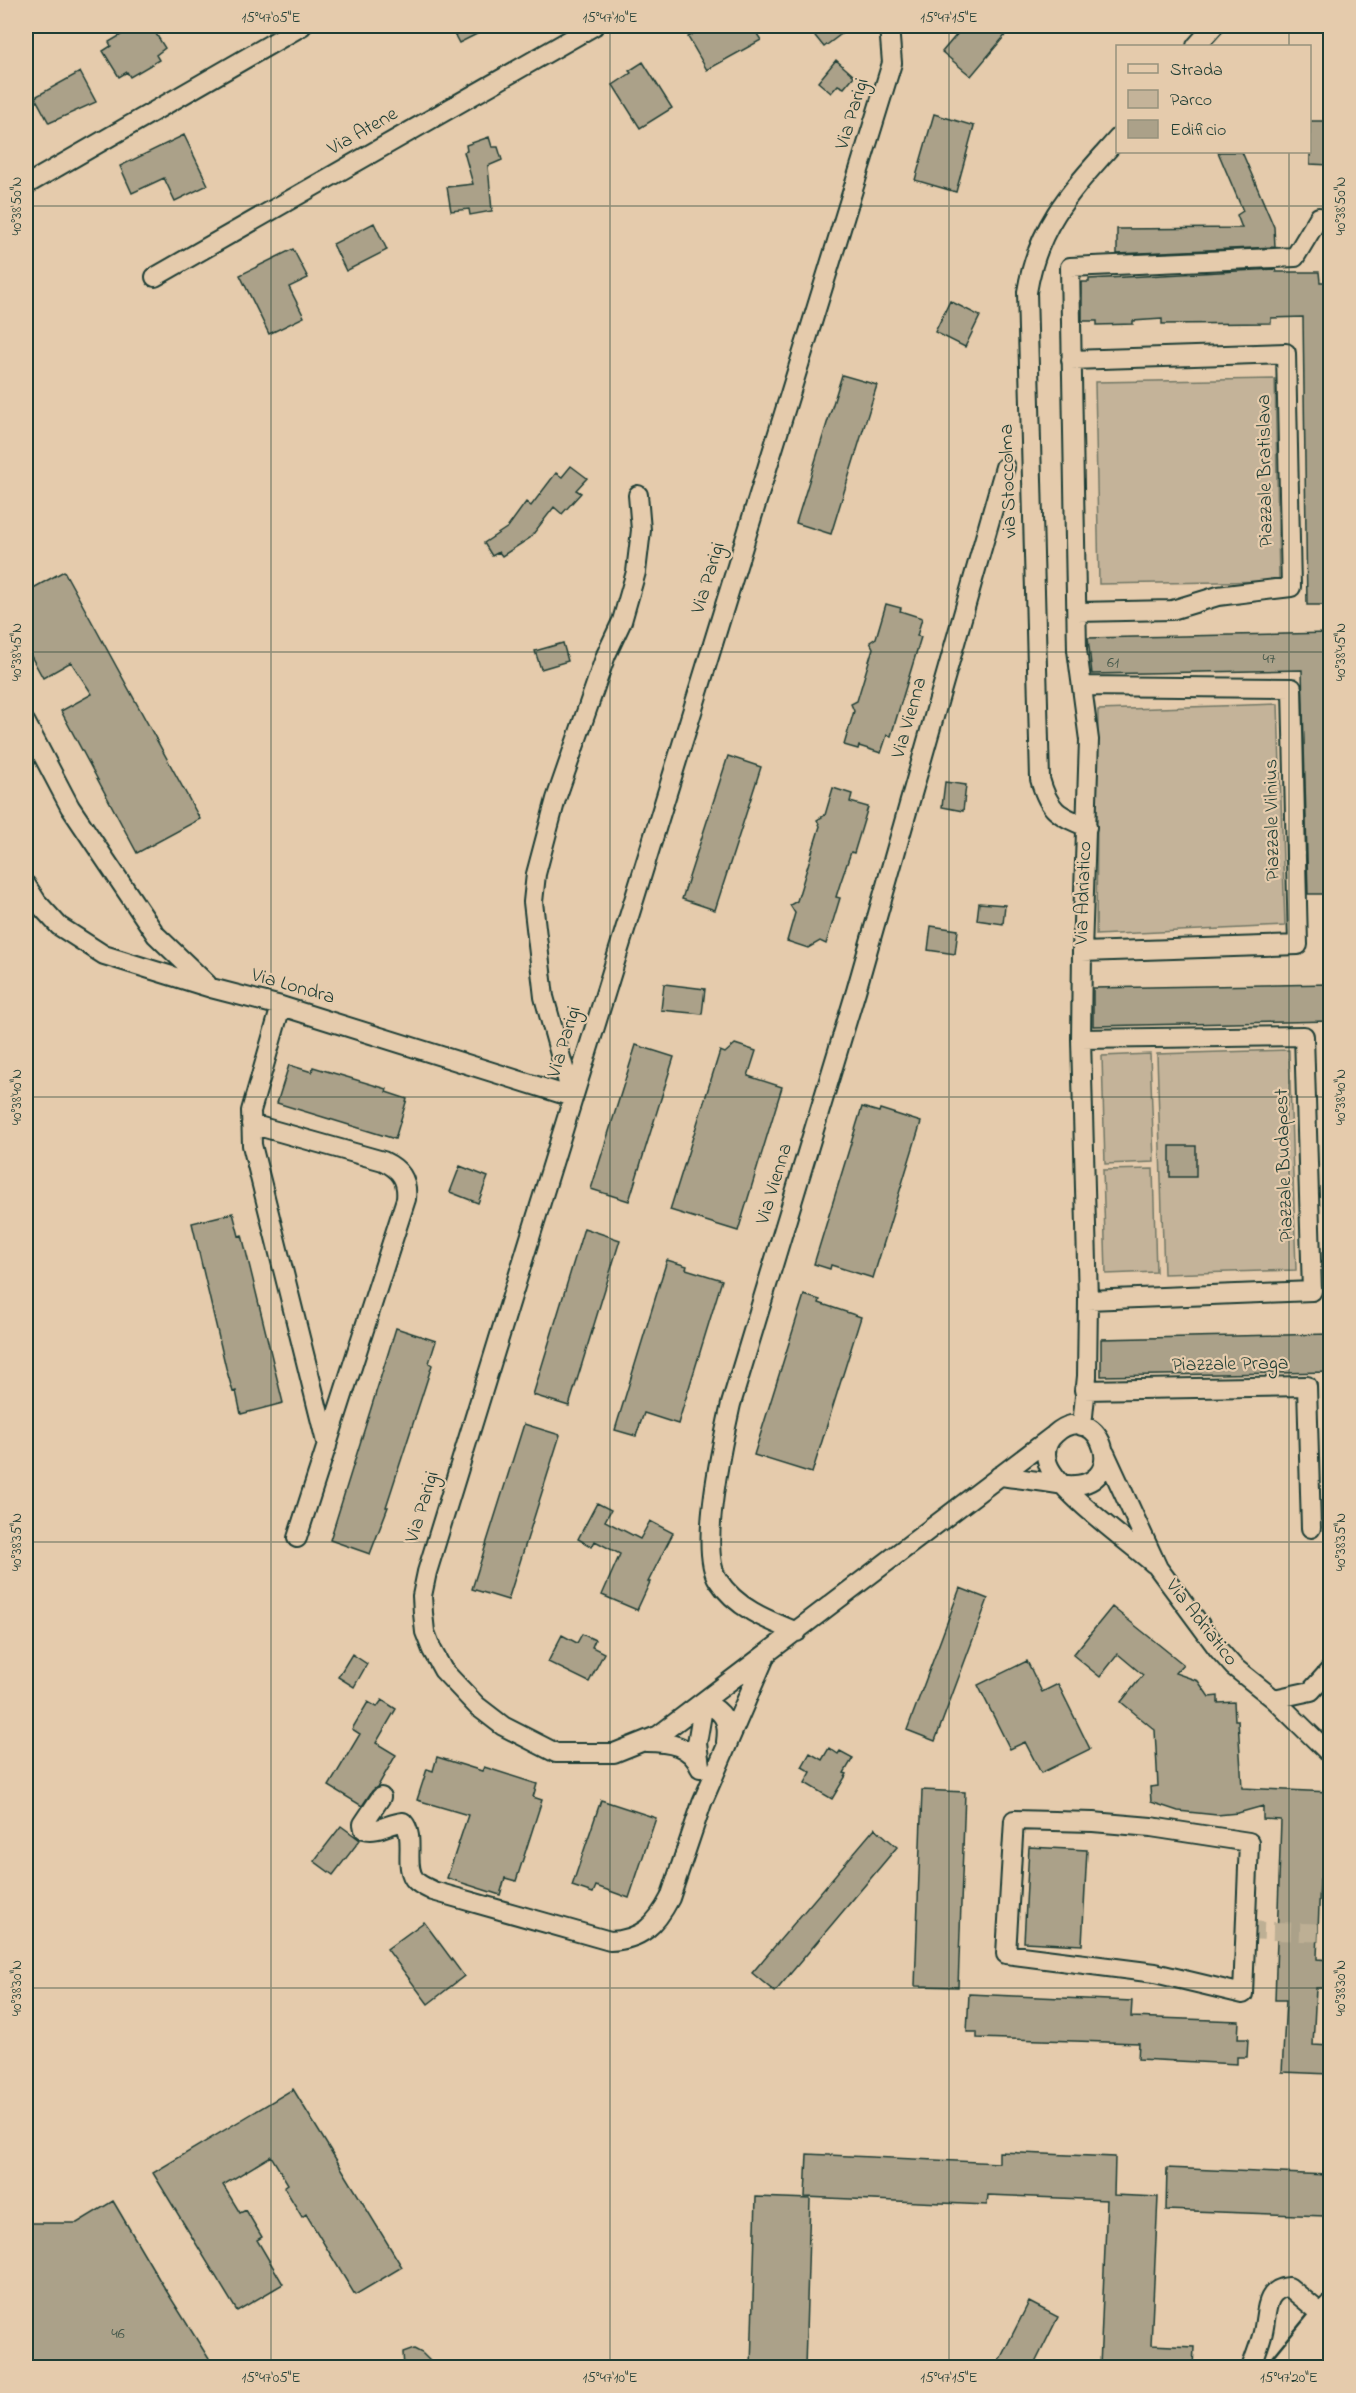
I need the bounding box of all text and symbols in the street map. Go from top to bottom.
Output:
text: 15°47'05"E [242,7,300,29]
text: 15°47'10"E [582,7,638,29]
text: 15°47'15"E [920,7,978,29]
legend [1116,45,1311,153]
text: Strada [1170,58,1223,84]
street label: Via Parigi [828,75,879,155]
text: Parco [1170,88,1212,114]
street label: Via Atene [322,100,403,164]
text: Edificio [1170,118,1226,144]
text: 40°38'50"N [6,177,28,235]
text: 40°38'50"N [1330,177,1352,235]
street label: Piazzale Bratislava [1250,394,1282,548]
street label: via Stoccolma [993,423,1025,539]
street label: Via Parigi [684,539,735,619]
text: 40°38'45"N [6,623,28,681]
text: 40°38'45"N [1330,623,1352,681]
house number: 47 [1262,647,1276,671]
house number: 61 [1107,651,1119,675]
street label: Via Vienna [884,674,935,763]
street label: Piazzale Vilnius [1257,759,1289,881]
street label: Via Adriatico [1068,841,1100,946]
street label: Via Londra [247,961,338,1013]
street label: Via Parigi [540,1003,591,1083]
text: 40°38'40"N [6,1069,28,1125]
text: 40°38'40"N [1330,1069,1352,1125]
street label: Piazzale Budapest [1268,1088,1302,1242]
street label: Via Vienna [749,1140,801,1229]
street label: Piazzale Praga [1171,1349,1289,1382]
street label: Via Parigi [398,1468,449,1548]
text: 40°38'35"N [6,1513,28,1571]
text: 40°38'35"N [1330,1513,1352,1571]
street label: Via Adriatico [1157,1572,1244,1673]
text: 40°38'30"N [6,1960,28,2016]
text: 40°38'30"N [1330,1960,1352,2016]
house number: 46 [111,2322,125,2346]
text: 15°47'05"E [242,2367,300,2389]
text: 15°47'10"E [582,2367,638,2389]
text: 15°47'15"E [920,2367,978,2389]
text: 15°47'20"E [1260,2367,1318,2389]

